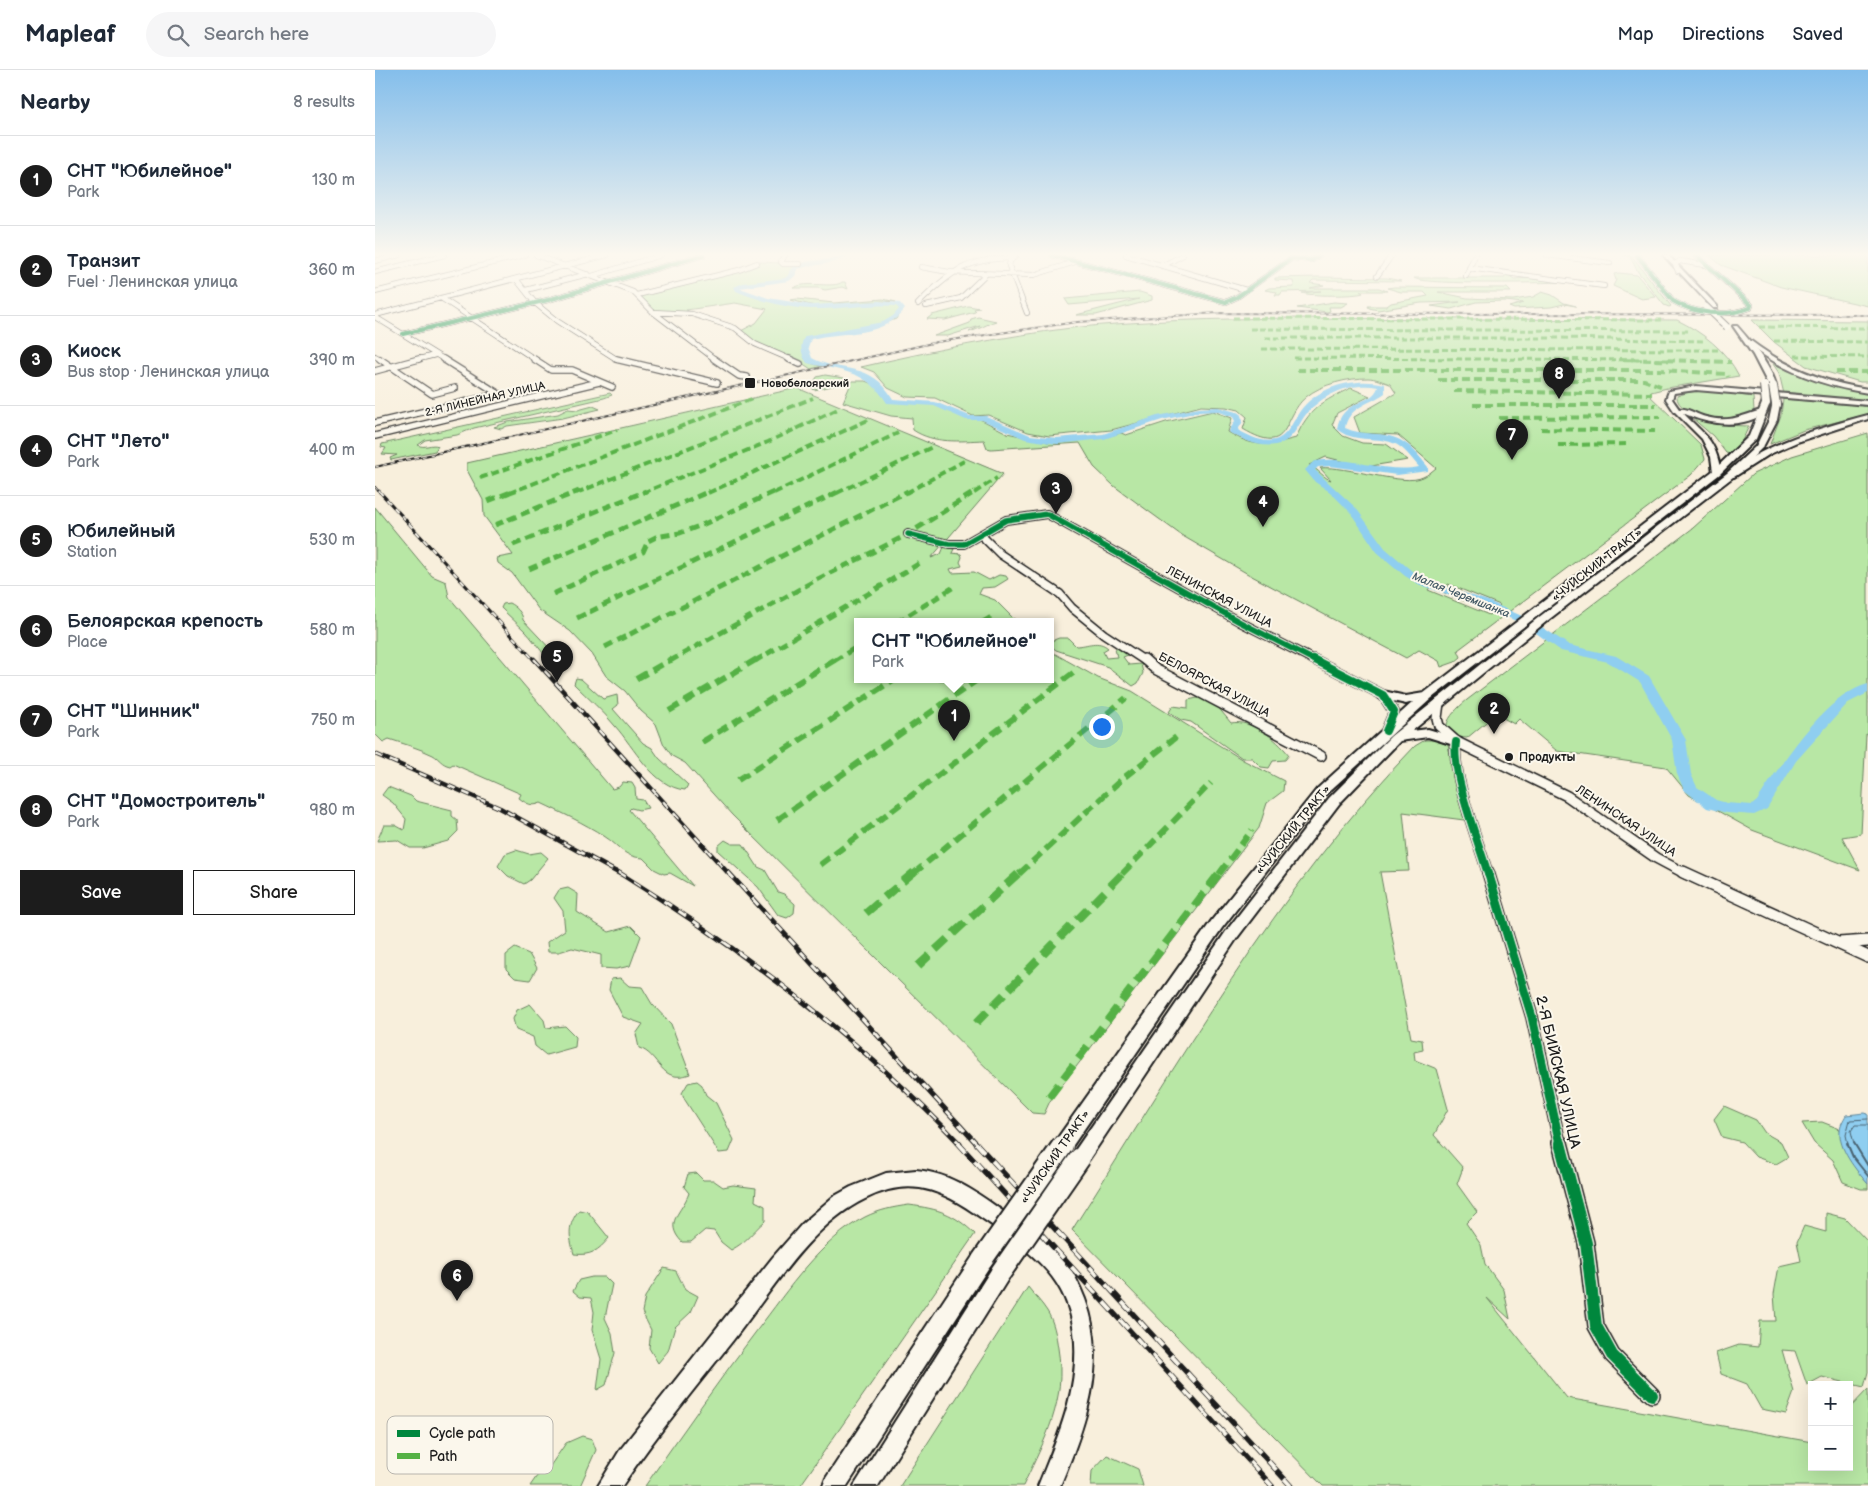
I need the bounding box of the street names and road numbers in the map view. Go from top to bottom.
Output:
street label: 2-Я ЛИНЕЙНАЯ УЛИЦА [424,379,547,419]
street label: «ЧУЙСКИЙ ТРАКТ» [1549,525,1646,605]
street label: ЛЕНИНСКАЯ УЛИЦА [1163,562,1275,632]
street label: БЕЛОЯРСКАЯ УЛИЦА [1156,649,1273,721]
street label: ЛЕНИНСКАЯ УЛИЦА [1572,781,1680,861]
street label: «ЧУЙСКИЙ ТРАКТ» [1252,782,1334,878]
street label: 2-Я БИЙСКАЯ УЛИЦА [1531,994,1585,1151]
street label: «ЧУЙСКИЙ ТРАКТ» [1017,1107,1093,1207]

